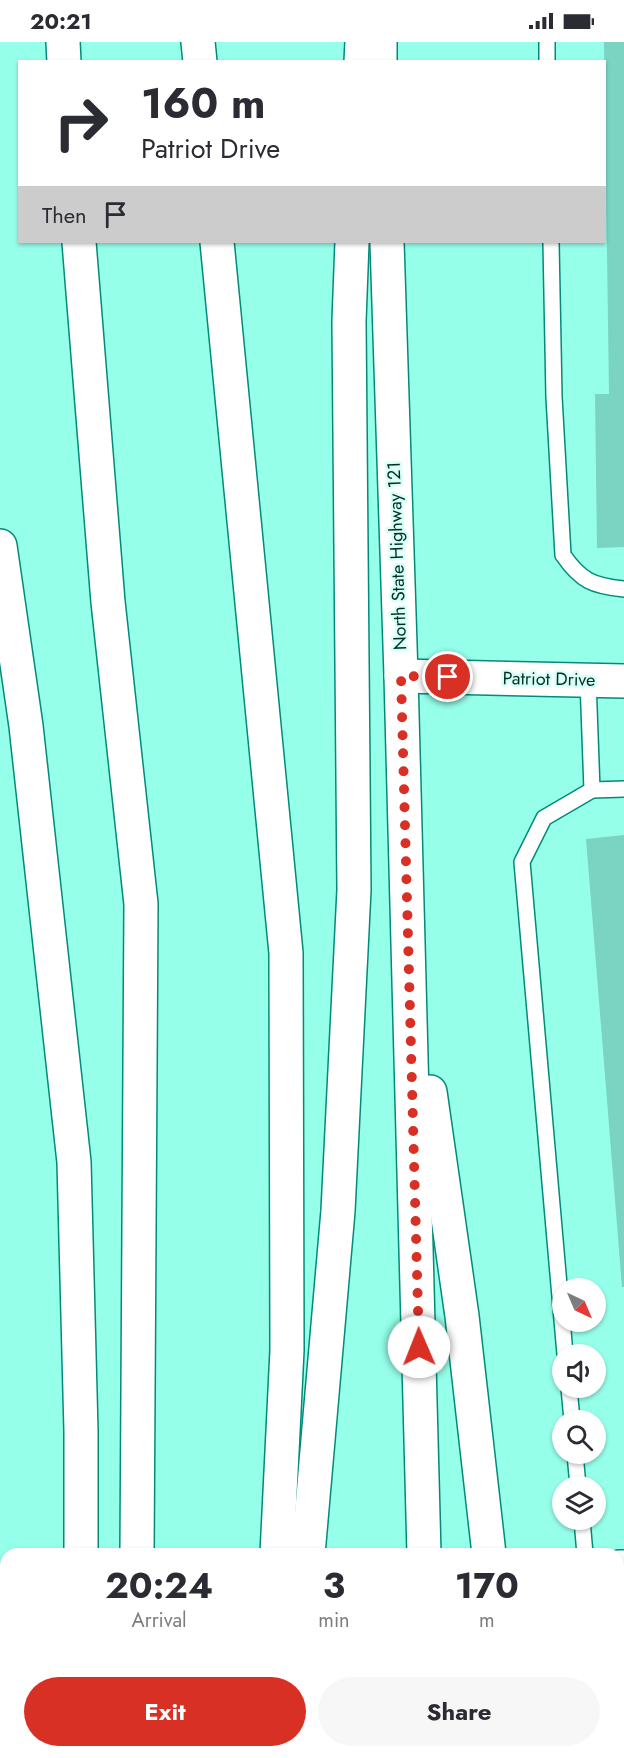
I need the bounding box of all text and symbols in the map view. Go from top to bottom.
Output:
text: 20:21 [30,5,92,37]
text: 160 m [141,73,265,134]
icon: right [42,84,120,162]
text: Patriot Drive [141,129,280,168]
icon: arrive [99,198,132,231]
text: Then [42,199,87,231]
street label: North State Highway 121 [381,461,413,651]
pin [422,651,473,702]
icon: arrive [431,660,464,693]
street label: Patriot Drive [502,665,596,693]
north arrow [552,1278,606,1332]
map controls [552,1278,606,1530]
position arrow [387,1315,451,1379]
button: sound [552,1344,606,1398]
button: search [552,1410,606,1464]
button: layers [552,1476,606,1530]
text: 20:24 [105,1559,213,1611]
text: 3 [323,1559,345,1611]
text: 170 [455,1559,519,1611]
text: Arrival [132,1606,187,1635]
text: min [318,1606,350,1635]
text: m [479,1606,495,1635]
button: Exit [24,1677,306,1746]
button: Share [318,1677,600,1746]

